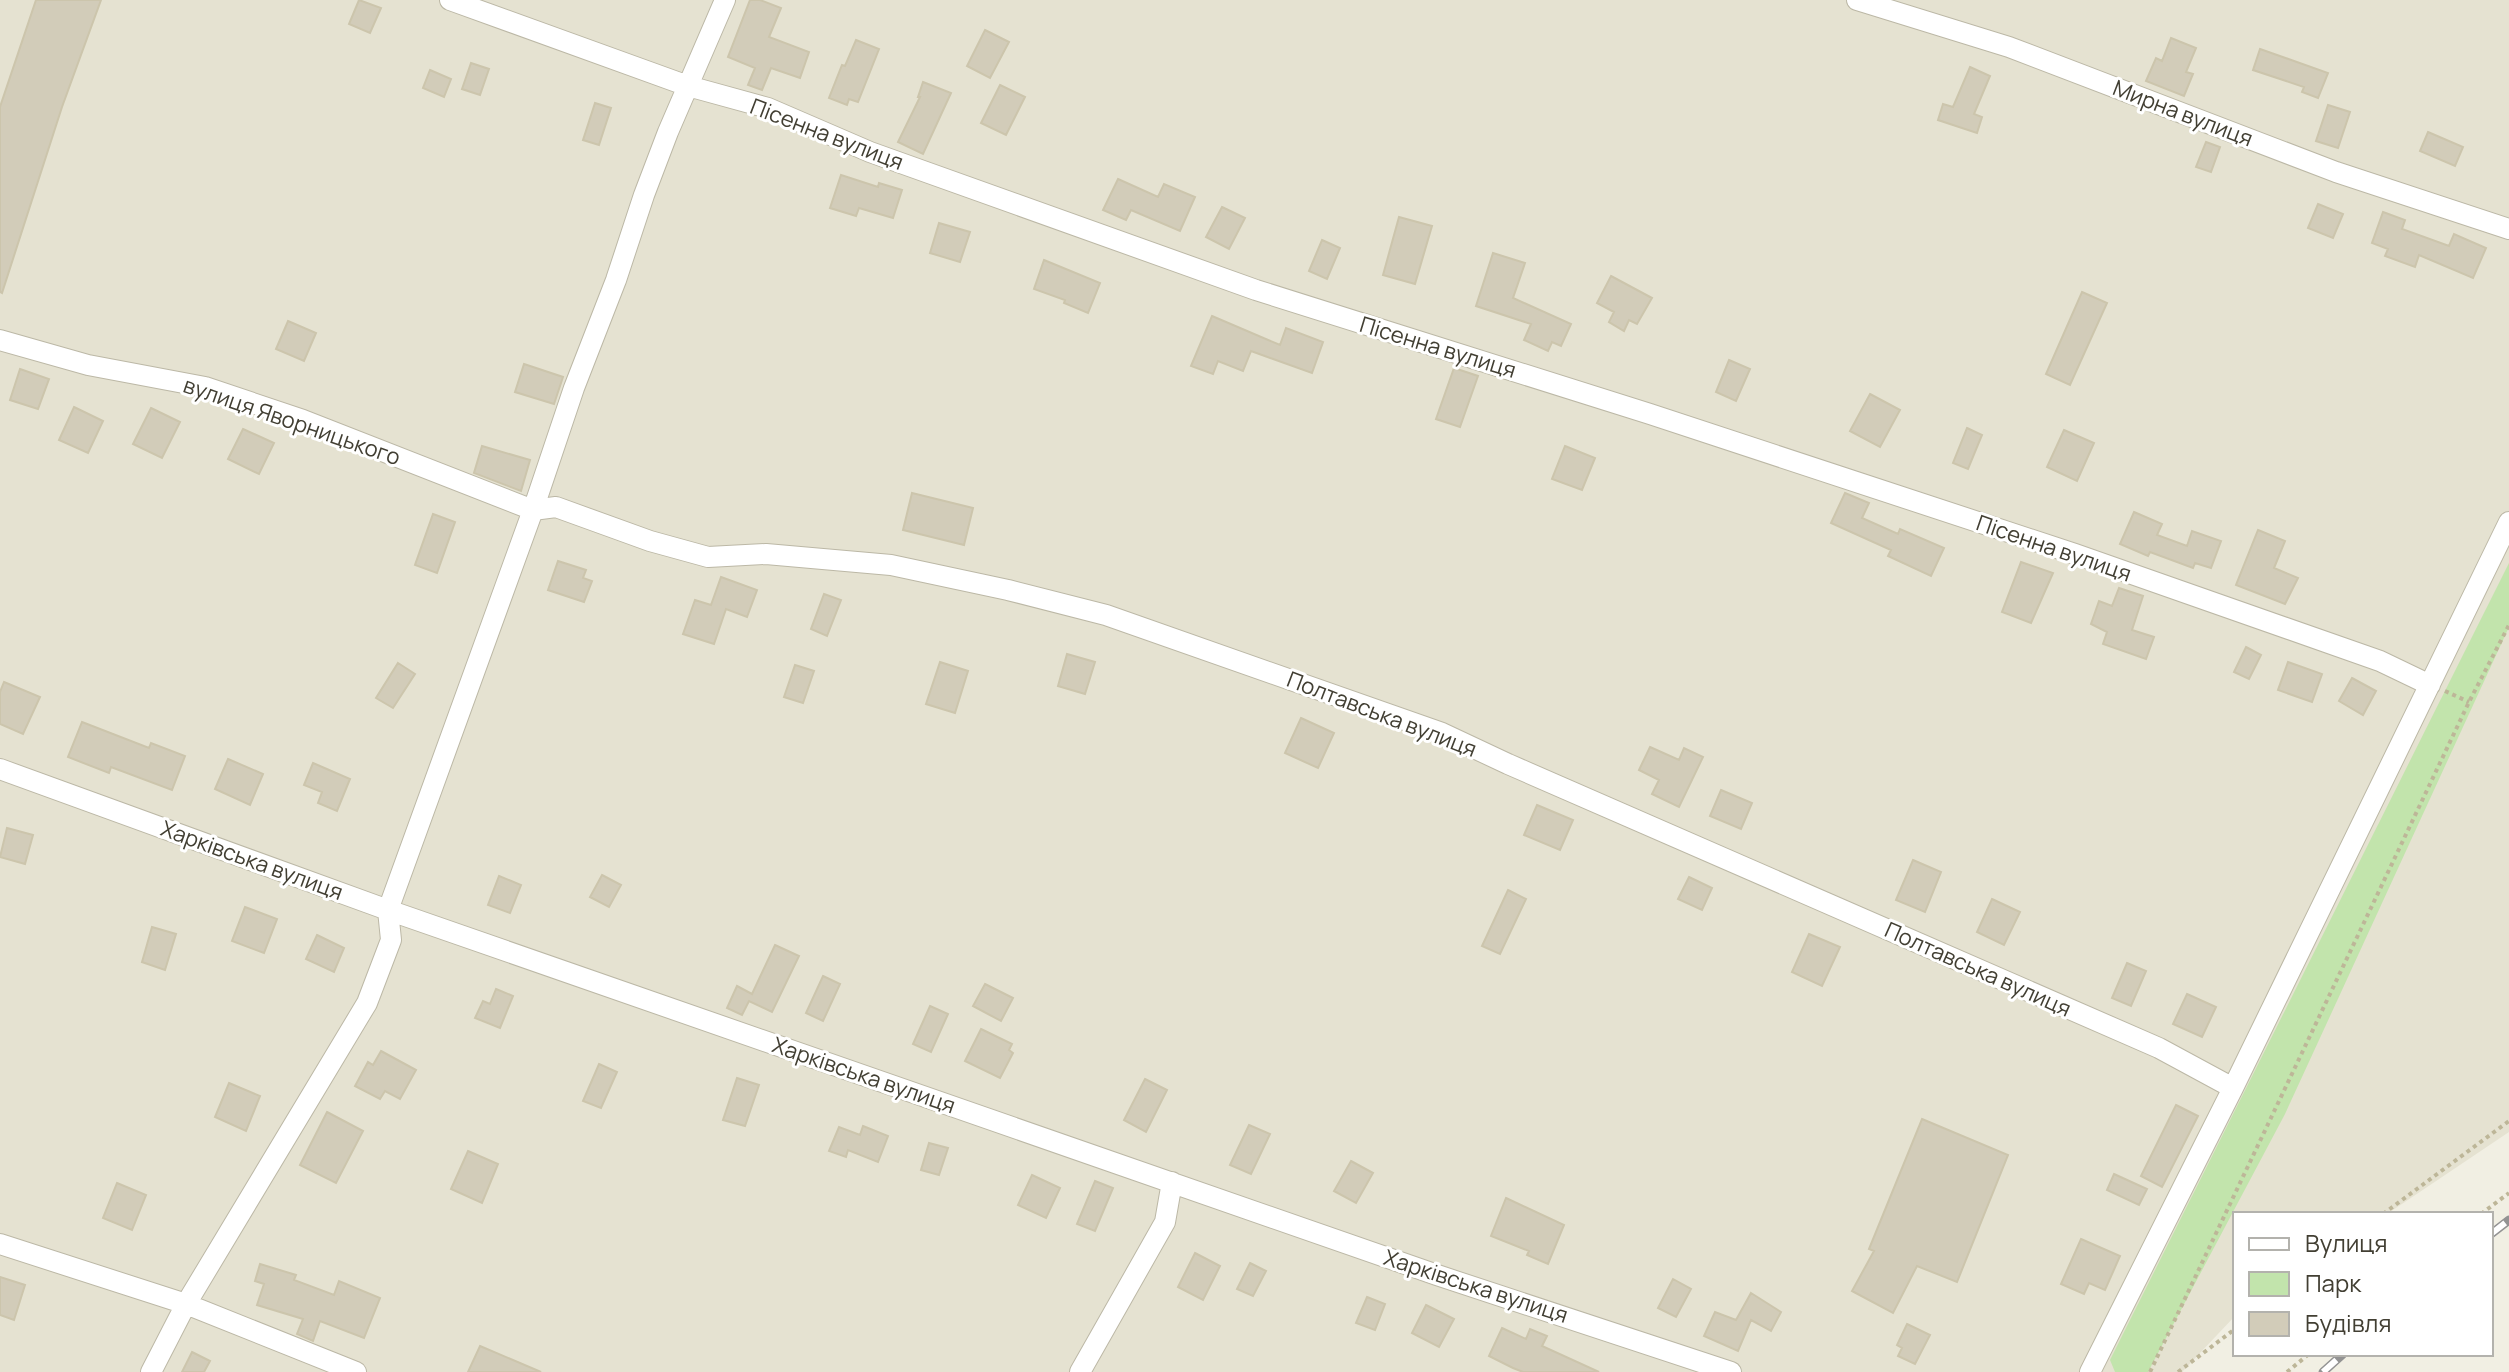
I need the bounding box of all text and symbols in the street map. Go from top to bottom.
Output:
street label: Мирна вулиця [2109,73,2257,153]
street label: Пісенна вулиця [746,91,908,177]
street label: Пісенна вулиця [1356,309,1520,385]
street label: вулиця Яворницького [180,370,404,472]
street label: Пісенна вулиця [1973,507,2135,589]
street label: Полтавська вулиця [1283,664,1481,764]
street label: Харківська вулиця [157,813,347,907]
street label: Полтавська вулиця [1880,914,2076,1024]
street label: Харківська вулиця [768,1030,960,1120]
legend [2233,1212,2493,1356]
text: Вулиця [2305,1226,2387,1259]
street label: Харківська вулиця [1380,1242,1572,1330]
text: Парк [2305,1266,2362,1299]
text: Будівля [2305,1306,2392,1339]

